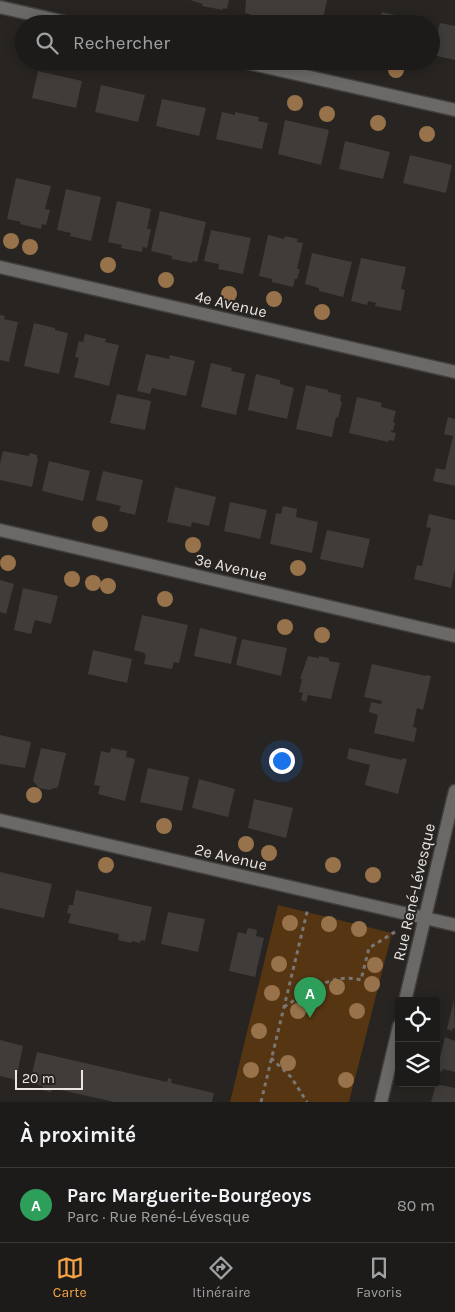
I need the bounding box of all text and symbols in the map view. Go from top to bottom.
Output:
search box [15,15,440,70]
icon: search [33,29,61,57]
text: Rechercher [73,32,170,54]
street label: 4e Avenue [193,286,269,322]
street label: 3e Avenue [193,549,269,585]
your location [269,748,295,774]
street label: Rue René-Lévesque [389,821,439,963]
street label: 2e Avenue [193,839,269,875]
pin: A [294,977,326,1018]
map controls [395,997,440,1087]
button: locate [395,997,440,1042]
button: layers [395,1042,440,1087]
scale bar [15,1067,82,1090]
text: 20 m [22,1070,55,1087]
text: À proximité [20,1123,136,1147]
text: Parc Marguerite-Bourgeoys [67,1185,312,1207]
text: A [31,1196,41,1215]
text: 80 m [397,1196,435,1215]
text: Parc · Rue René-Lévesque [67,1207,250,1226]
tab: Carte [53,1254,87,1301]
tab: Itinéraire [192,1254,251,1301]
tab: Favoris [356,1254,402,1301]

